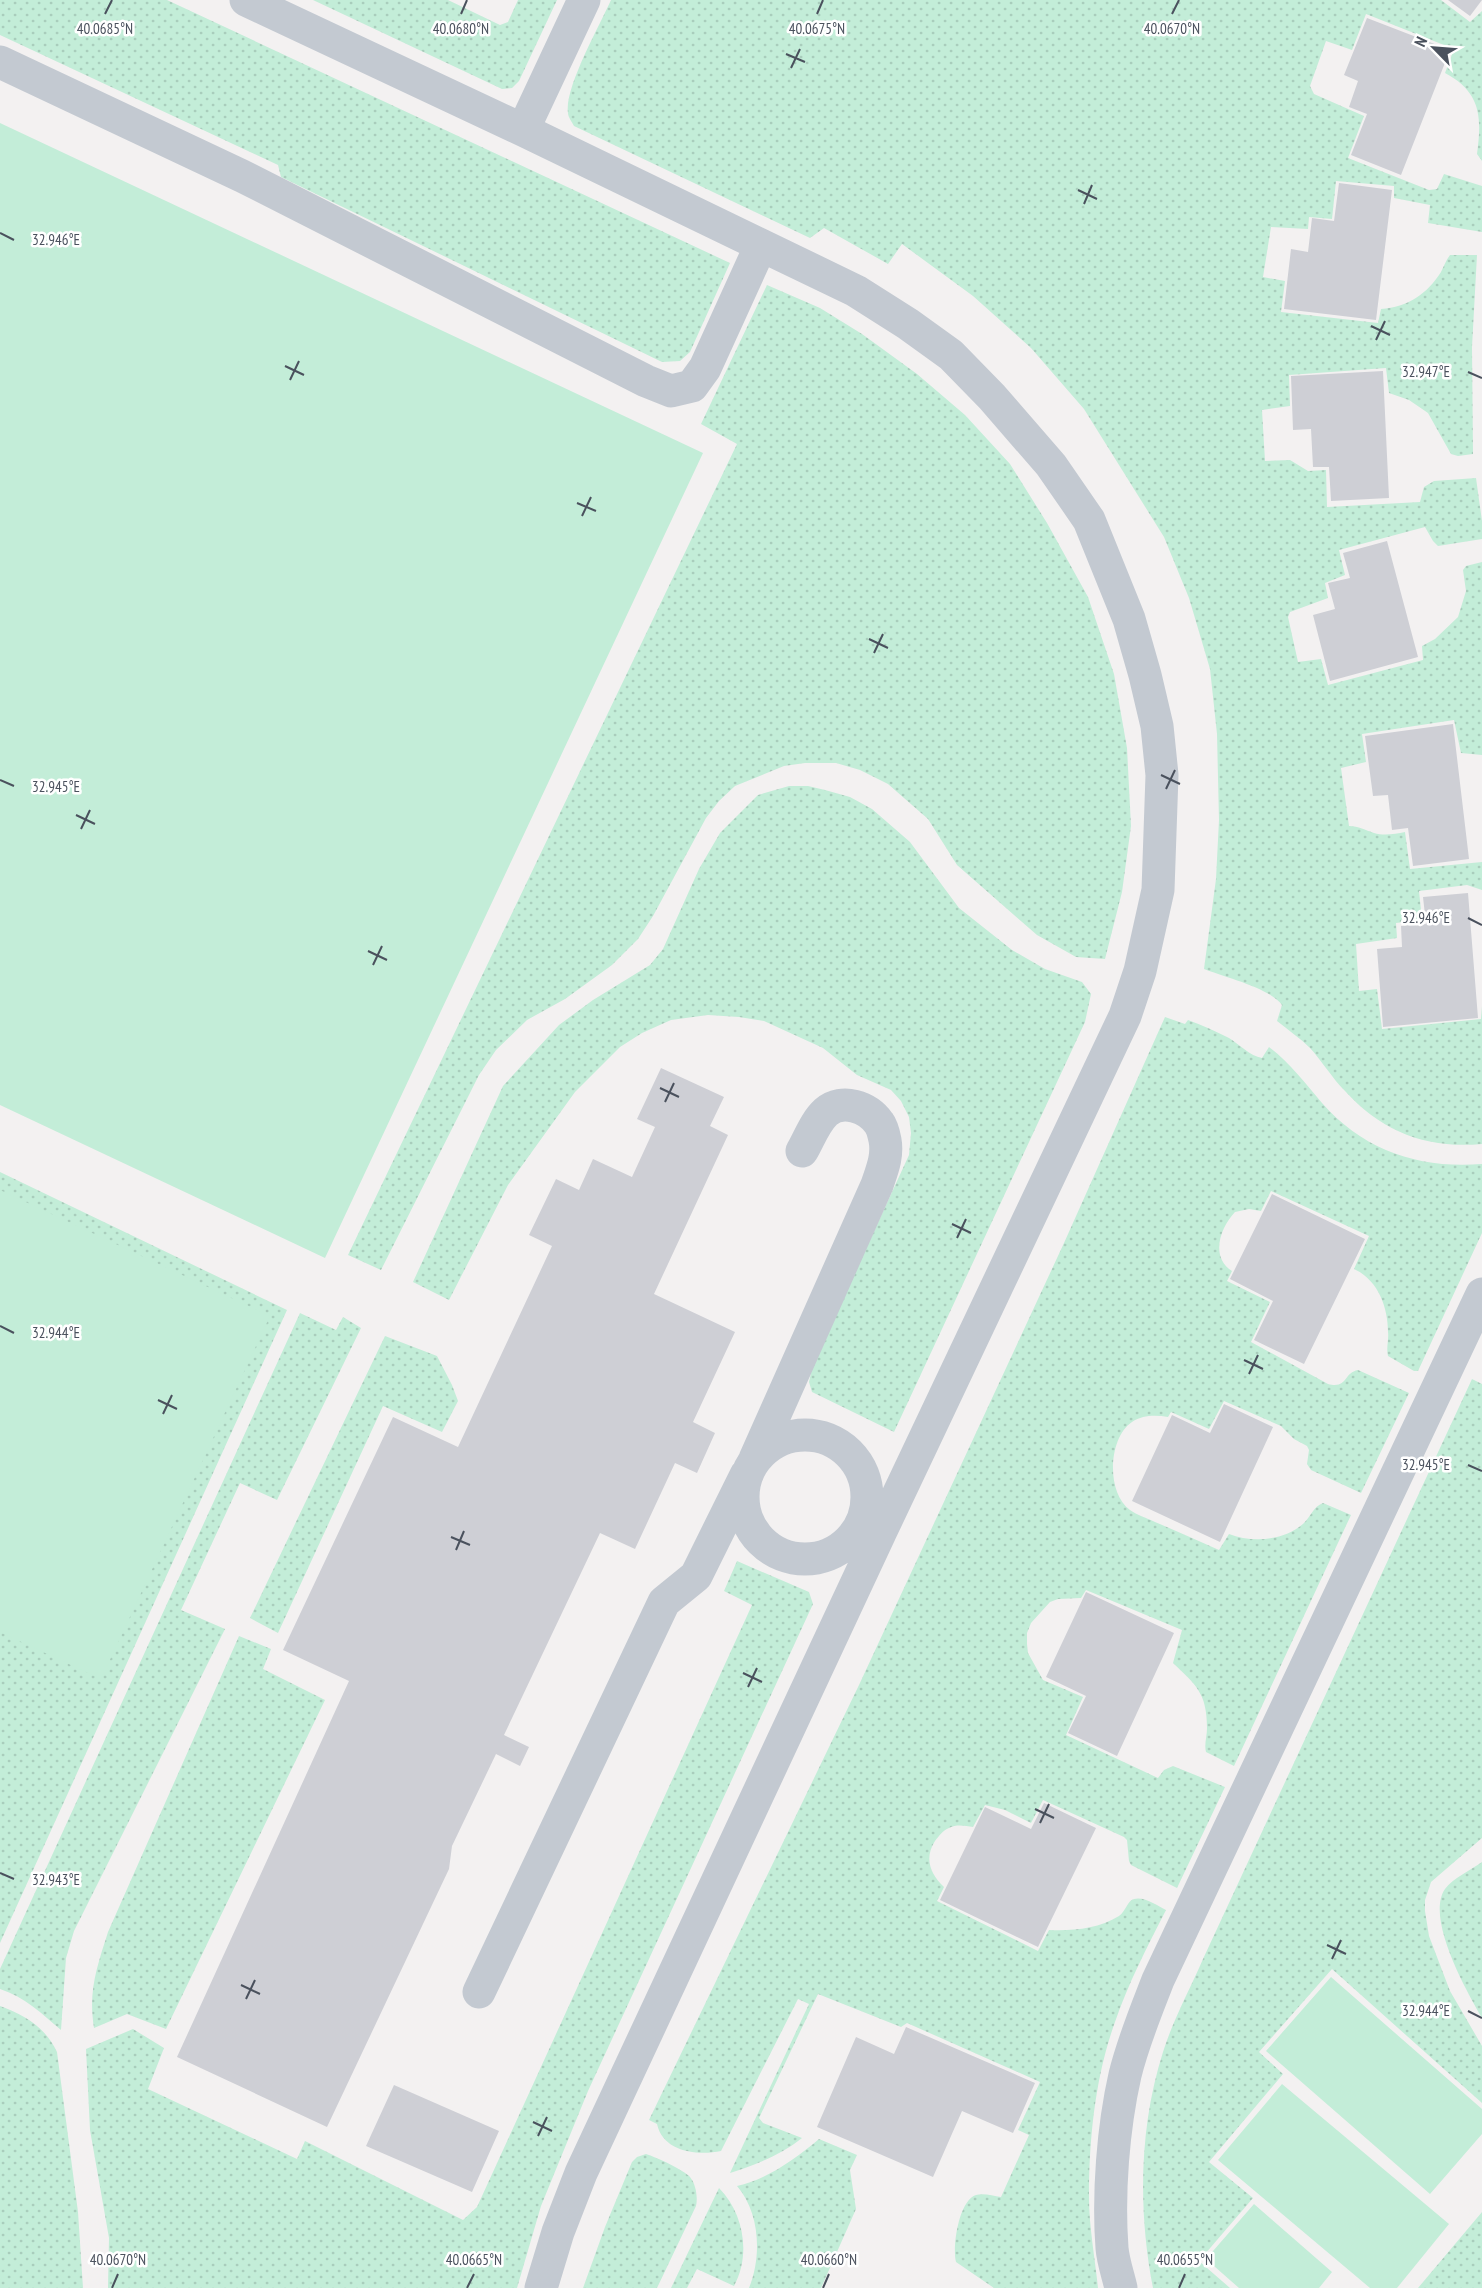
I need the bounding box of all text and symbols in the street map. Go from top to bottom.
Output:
north arrow [1404,18,1464,78]
text: 40.0685°N [77,19,133,38]
text: 40.0680°N [433,19,489,38]
text: 40.0675°N [789,19,845,38]
text: 40.0670°N [1144,19,1200,38]
text: N [1410,34,1431,50]
text: 32.946°E [32,230,80,249]
text: 32.947°E [1402,362,1450,381]
text: 32.945°E [32,777,80,796]
text: 32.946°E [1402,908,1450,927]
text: 32.944°E [32,1323,80,1342]
text: 32.945°E [1402,1455,1450,1474]
text: 32.943°E [32,1870,80,1889]
text: 32.944°E [1402,2001,1450,2020]
text: 40.0670°N [90,2250,146,2269]
text: 40.0665°N [446,2250,502,2269]
text: 40.0660°N [801,2250,857,2269]
text: 40.0655°N [1157,2250,1213,2269]

